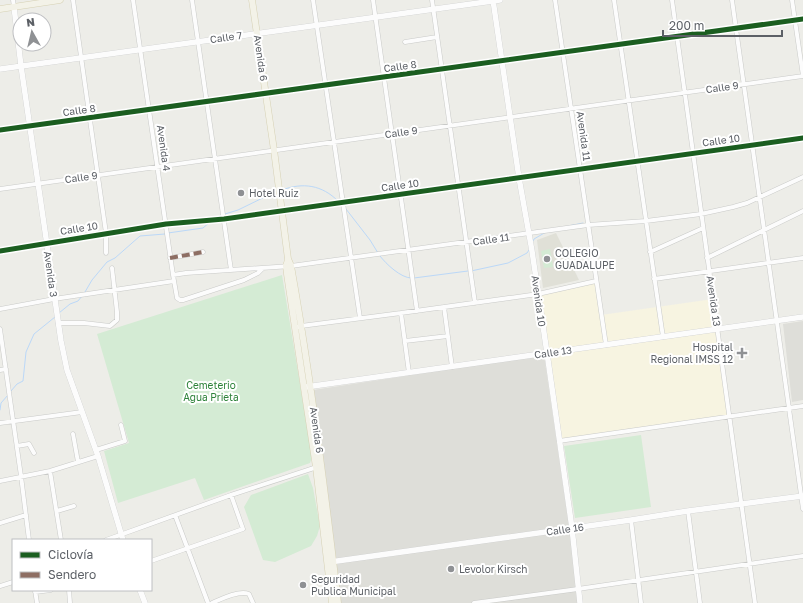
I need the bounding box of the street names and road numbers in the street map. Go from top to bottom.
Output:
street label: Calle 7 [209,29,243,45]
street label: Avenida 6 [252,34,270,82]
street label: Calle 8 [383,58,417,74]
street label: Calle 9 [705,79,739,95]
street label: Calle 8 [62,102,96,118]
street label: Avenida 11 [575,110,593,162]
street label: Avenida 4 [155,124,173,172]
street label: Calle 9 [384,124,418,140]
street label: Calle 10 [701,131,741,149]
street label: Calle 9 [64,169,98,185]
street label: Calle 10 [380,176,420,194]
street label: Calle 10 [59,219,99,237]
street label: Calle 11 [472,230,510,247]
street label: Avenida 3 [42,250,60,298]
street label: Avenida 10 [529,275,549,327]
street label: Avenida 13 [704,275,724,327]
street label: Calle 13 [533,343,573,361]
street label: Avenida 6 [308,406,326,454]
street label: Calle 16 [545,520,585,538]

